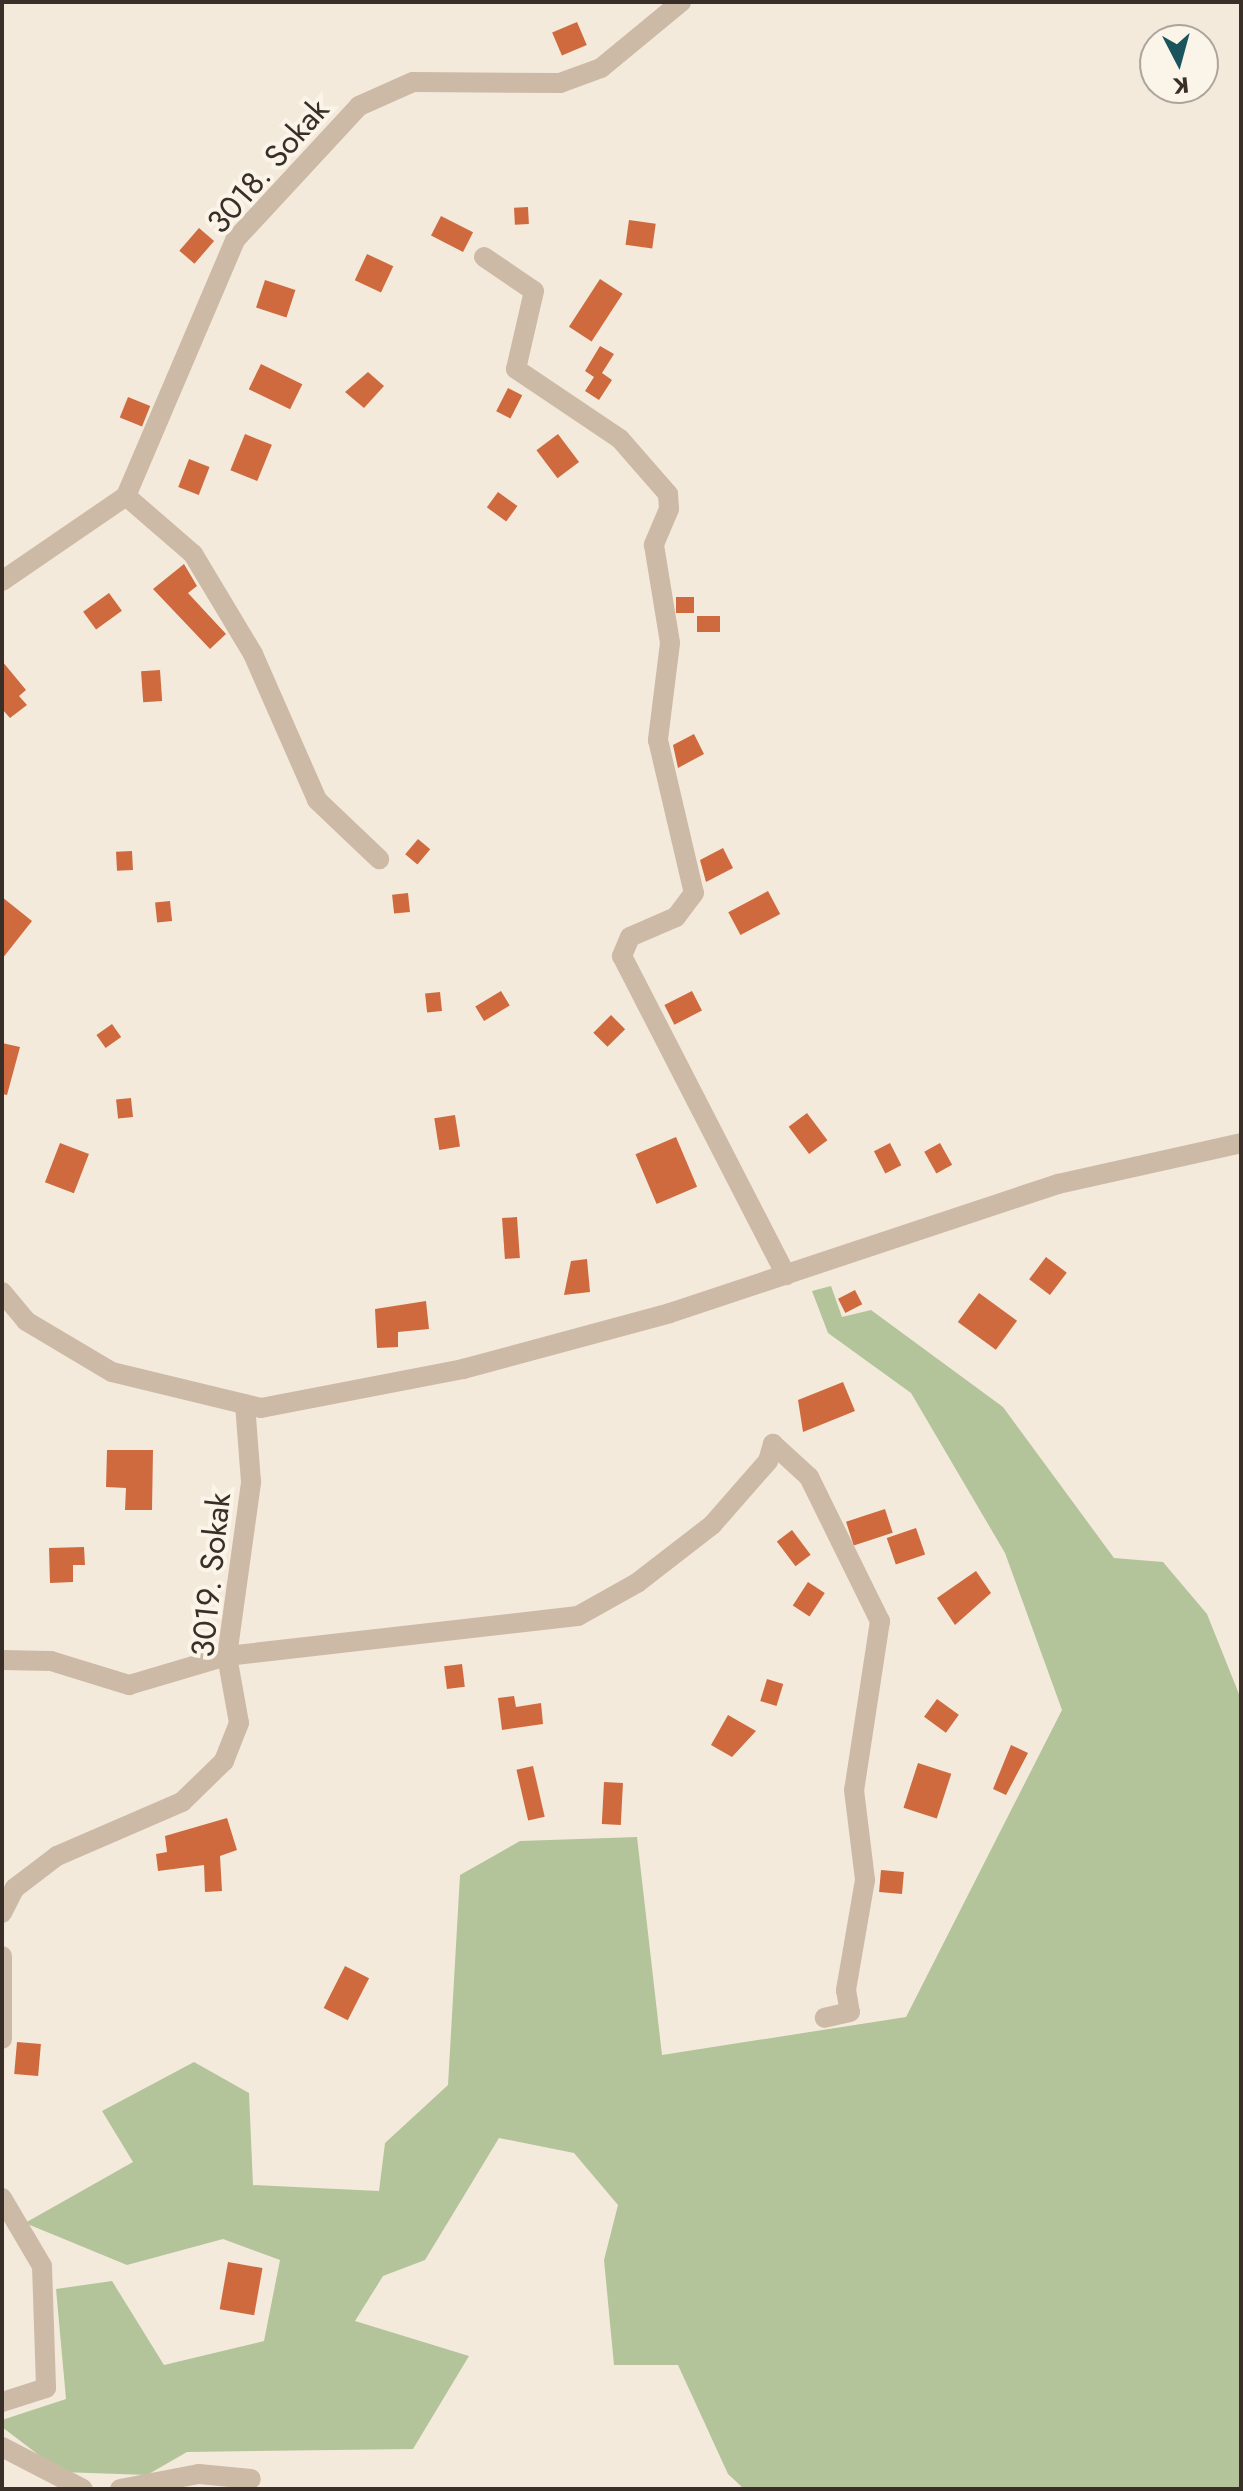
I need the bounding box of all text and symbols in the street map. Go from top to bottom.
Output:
north arrow [1139,24,1219,104]
text: K [1172,69,1191,103]
street label: 3018. Sokak [199,91,337,241]
street label: 3019. Sokak [183,1491,239,1659]

